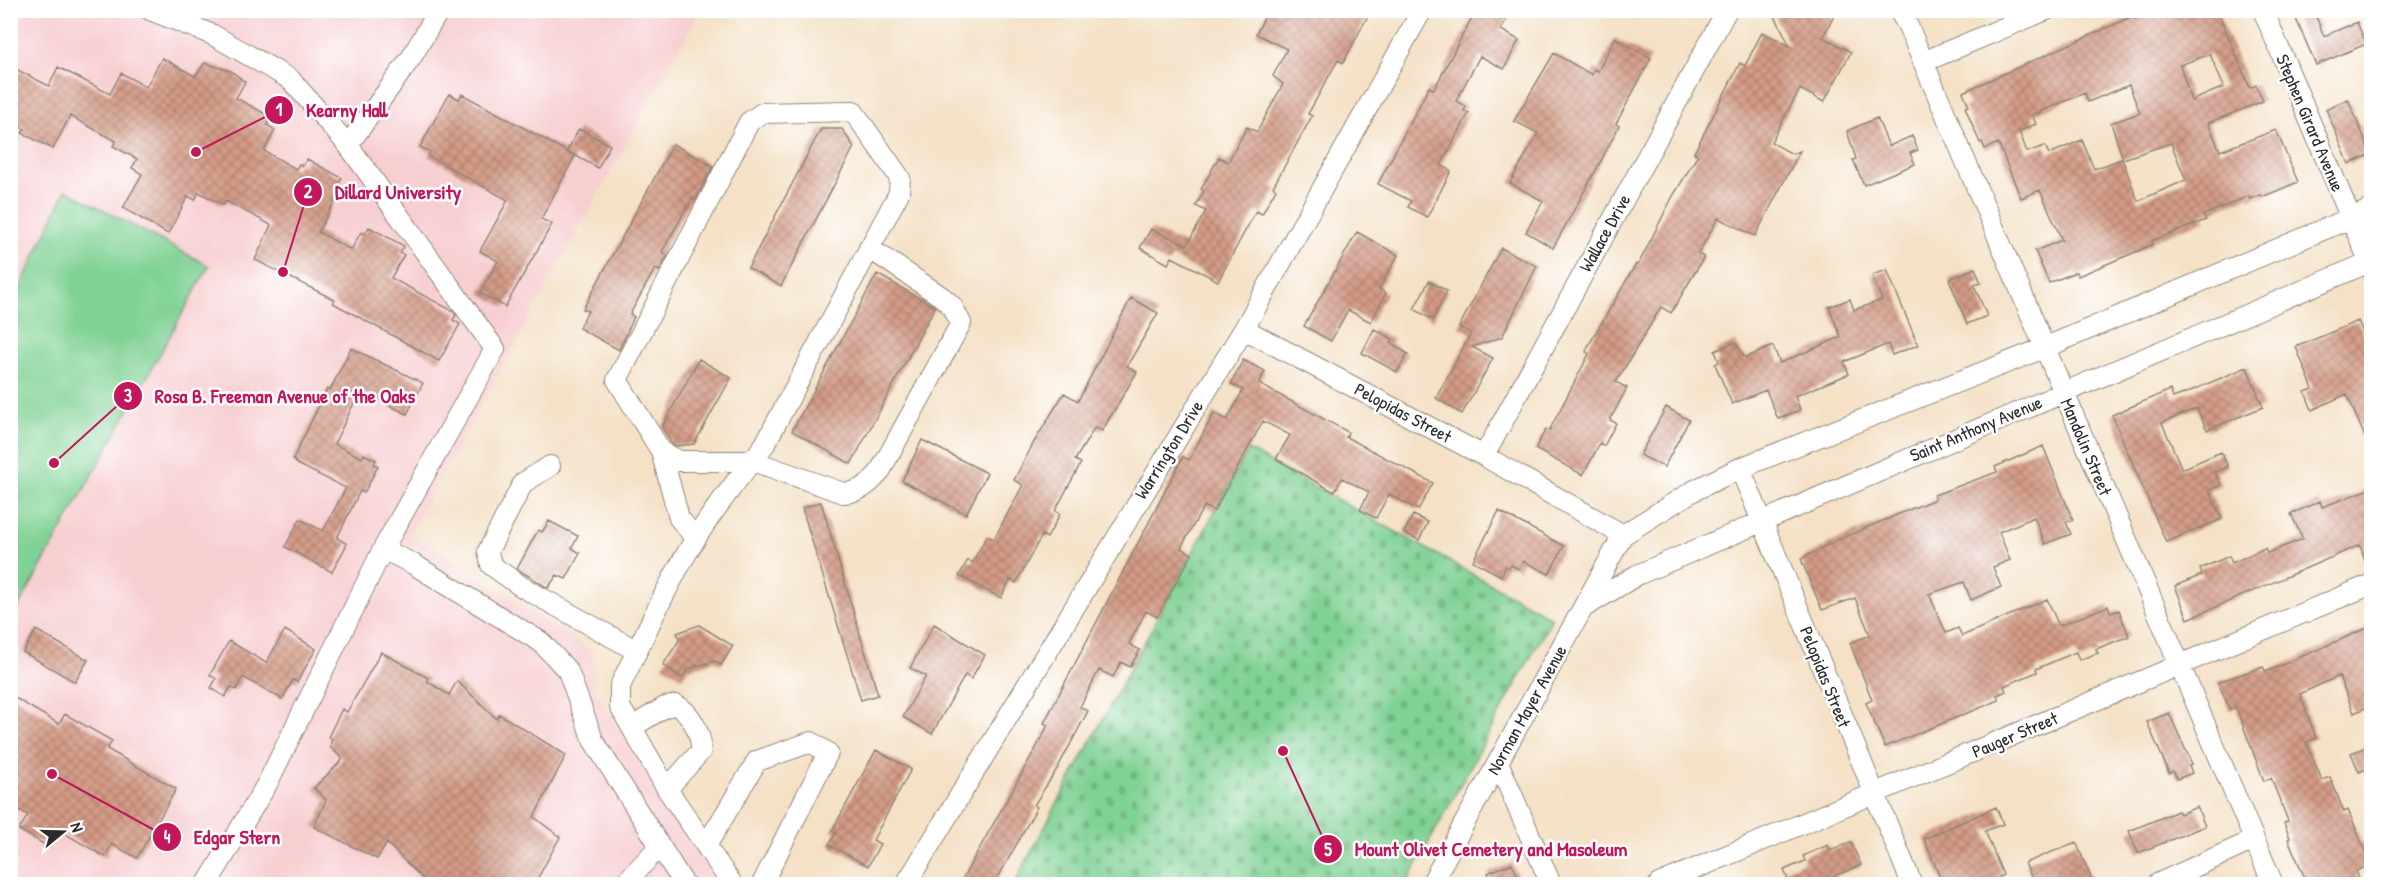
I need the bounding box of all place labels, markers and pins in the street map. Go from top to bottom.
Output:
callout: Kearny Hall [264,91,400,129]
callout: Dillard University [293,173,473,211]
callout: Rosa B. Freeman Avenue of the Oaks [113,377,427,415]
callout: Edgar Stern [152,818,292,856]
callout: Mount Olivet Cemetery and Masoleum [1313,830,1639,868]

